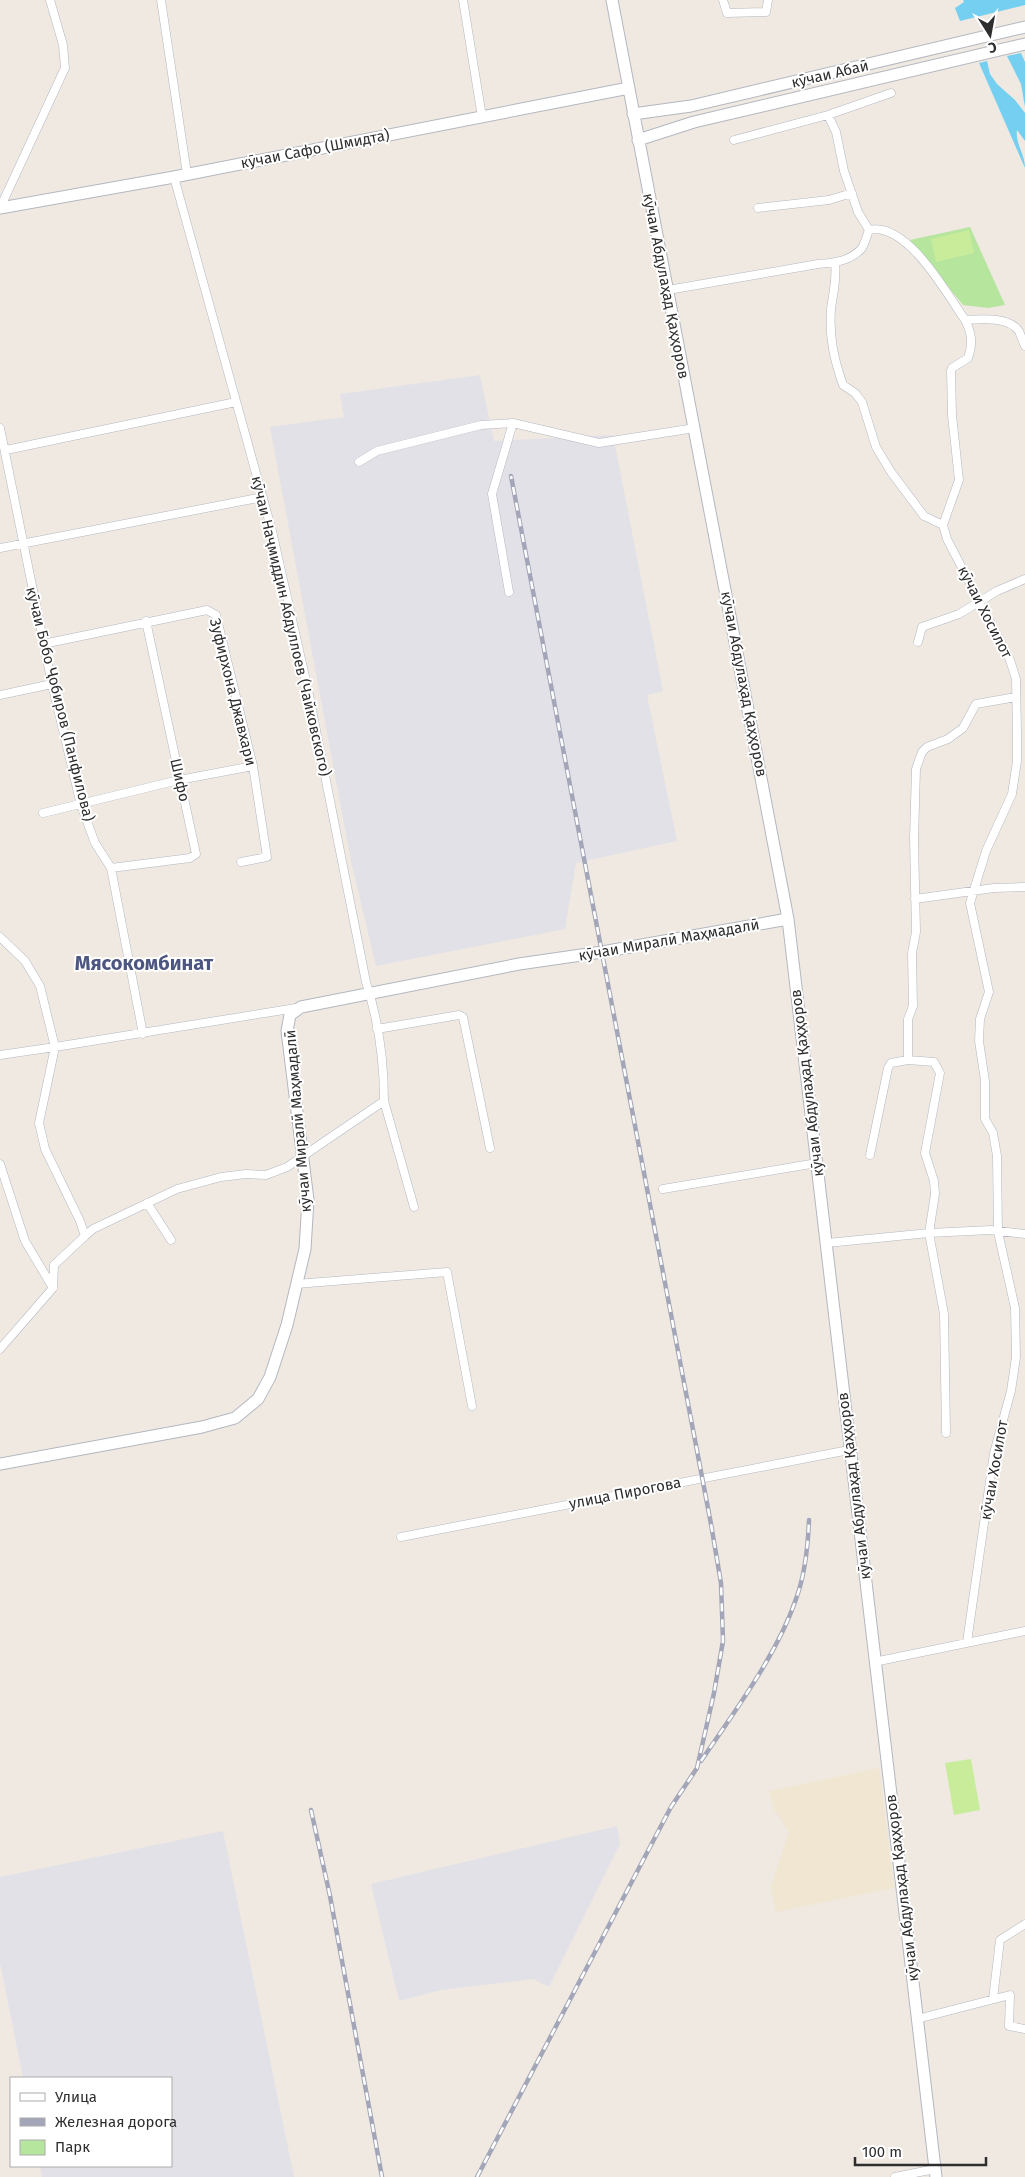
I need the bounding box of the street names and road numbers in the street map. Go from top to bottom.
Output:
street label: кӯчаи Абаӣ [790,56,870,92]
street label: кӯчаи Сафо (Шмидта) [239,126,391,172]
street label: кӯчаи Абдулаҳад Қаҳҳоров [639,192,693,380]
street label: кӯчаи Наҷмиддин Абдуллоев (Чайковского) [248,474,334,778]
street label: кӯчаи Хосилот [954,563,1016,661]
street label: кӯчаи Бобо Ҷобиров (Панфилова) [22,585,98,823]
street label: кӯчаи Абдулаҳад Қаҳҳоров [717,590,771,778]
street label: Зуфирхона Джавхари [206,616,260,768]
street label: Шифо [166,757,194,803]
street label: кӯчаи Миралӣ Маҳмадалӣ [577,915,761,965]
street label: кӯчаи Абдулаҳад Қаҳҳоров [787,988,827,1178]
street label: кӯчаи Миралӣ Маҳмадалӣ [281,1029,315,1213]
street label: кӯчаи Абдулаҳад Қаҳҳоров [834,1391,874,1581]
street label: кӯчаи Хосилот [976,1418,1012,1521]
street label: улица Пирогова [567,1473,683,1513]
street label: кӯчаи Абдулаҳад Қаҳҳоров [882,1793,922,1983]

